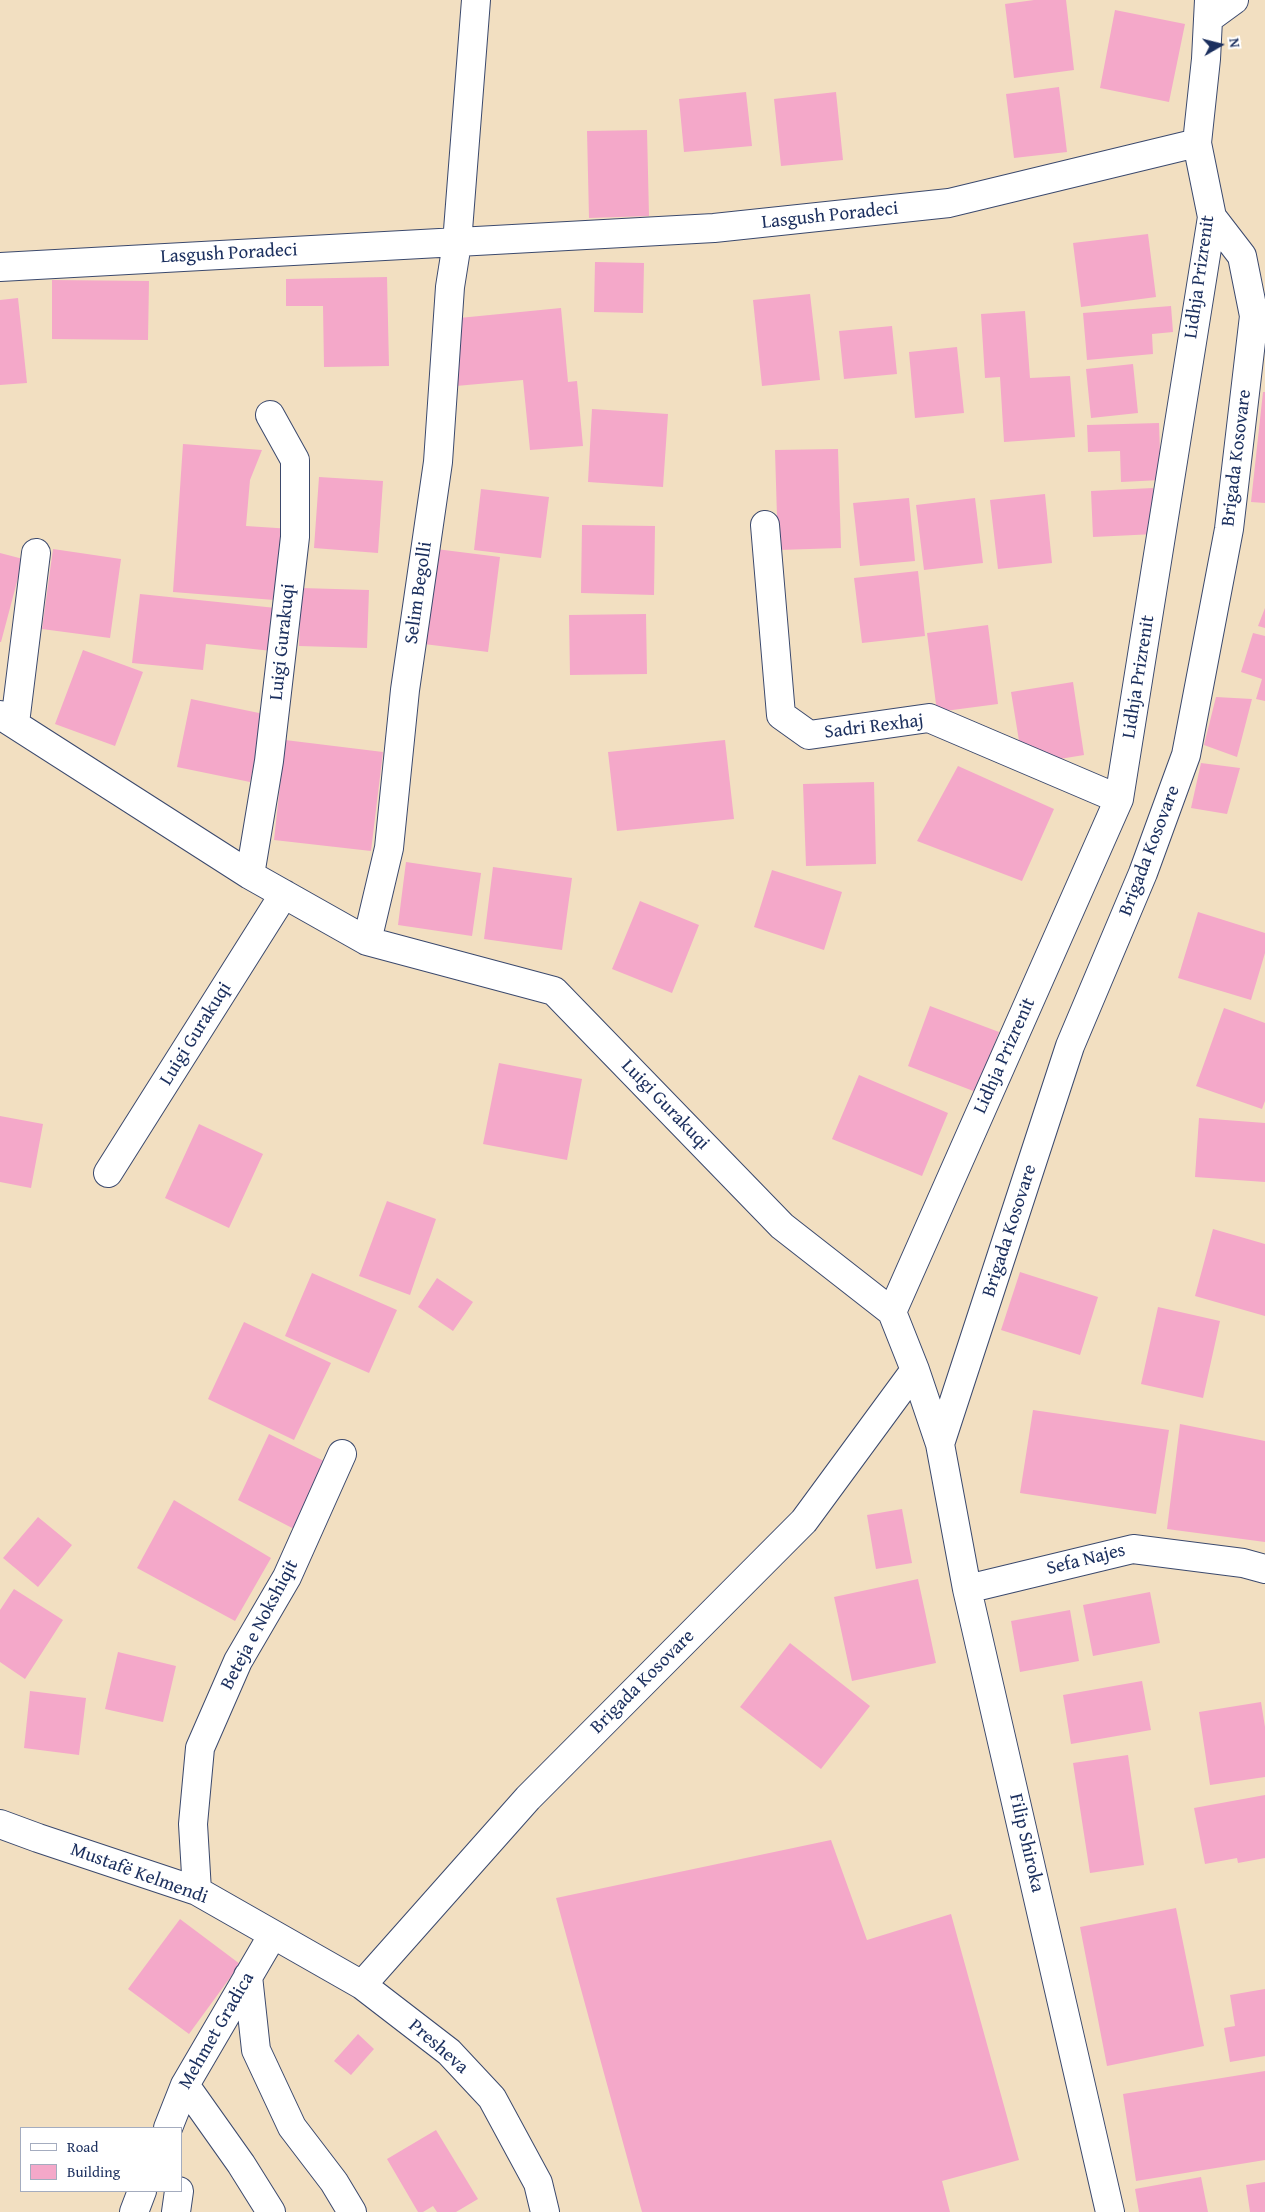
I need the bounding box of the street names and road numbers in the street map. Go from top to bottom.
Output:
street label: Lasgush Poradeci [761,197,899,235]
street label: Lidhja Prizrenit [1180,214,1220,340]
street label: Lasgush Poradeci [160,239,298,269]
street label: Brigada Kosovare [1217,388,1257,528]
street label: Selim Begolli [401,540,437,646]
street label: Luigi Gurakuqi [266,583,300,701]
street label: Lidhja Prizrenit [1118,614,1160,740]
street label: Sadri Rexhaj [823,710,925,744]
street label: Brigada Kosovare [1115,783,1185,919]
street label: Luigi Gurakuqi [155,978,237,1090]
street label: Lidhja Prizrenit [969,994,1041,1118]
street label: Luigi Gurakuqi [616,1055,714,1155]
street label: Brigada Kosovare [978,1162,1042,1300]
street label: Sefa Najes [1044,1539,1128,1581]
street label: Beteja e Nokshiqit [216,1556,304,1694]
street label: Brigada Kosovare [586,1625,700,1739]
street label: Filip Shiroka [1004,1791,1048,1895]
street label: Mustafë Kelmendi [67,1839,211,1909]
street label: Mehmet Gradica [174,1968,260,2094]
street label: Presheva [403,2015,473,2079]

